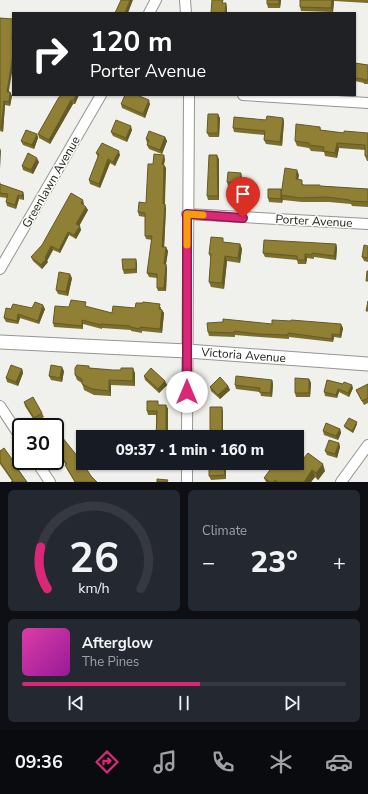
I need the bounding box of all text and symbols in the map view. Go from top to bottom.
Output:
text: 120 m [90,23,173,61]
icon: right [24,28,76,80]
text: Porter Avenue [90,59,206,83]
street label: Greenlawn Avenue [18,133,84,231]
pin [226,177,260,218]
icon: arrive [232,183,254,205]
street label: Porter Avenue [275,211,353,231]
street label: Victoria Avenue [200,344,287,366]
position arrow [166,371,208,413]
speed limit sign: 30 [12,418,64,470]
text: 09:37 · 1 min · 160 m [116,440,264,460]
text: Climate [202,522,247,540]
text: 26 [69,529,119,586]
text: 23° [250,542,298,583]
text: − [202,548,215,578]
text: + [333,548,346,578]
text: km/h [78,578,110,597]
text: Afterglow [82,633,153,653]
text: The Pines [82,653,139,671]
icon: previous [65,692,87,714]
icon: pause [173,692,195,714]
icon: next [281,692,303,714]
icon: directions [93,748,121,776]
icon: music [151,748,179,776]
icon: phone [209,748,237,776]
icon: climate [267,748,295,776]
icon: car [325,748,353,776]
text: 09:36 [15,750,63,774]

